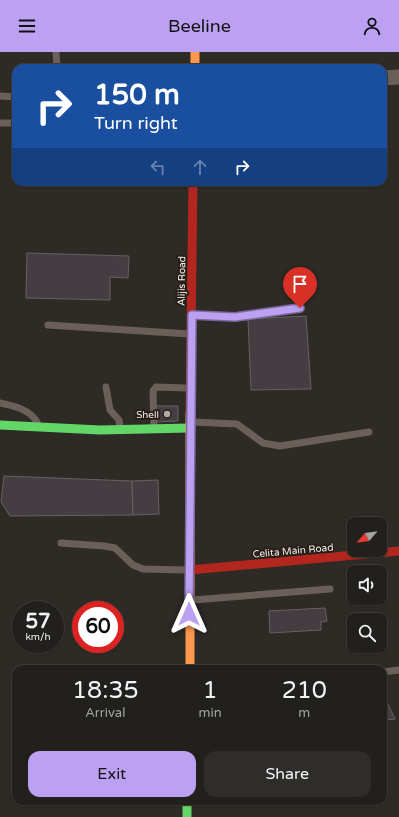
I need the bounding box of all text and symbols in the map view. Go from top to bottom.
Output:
icon: menu [16,15,38,37]
text: Beeline [168,15,231,37]
icon: person [361,15,383,37]
text: 150 m [94,78,180,112]
icon: right [28,80,80,132]
text: Turn right [94,112,178,134]
icon: left [147,156,169,178]
icon: ahead [189,156,211,178]
icon: right [231,156,253,178]
street label: Alijis Road [176,256,188,306]
pin [283,267,317,308]
icon: arrive [289,273,311,295]
place label: Shell [136,409,159,421]
marker: Shell [162,409,172,419]
north arrow [347,517,387,557]
map controls [347,517,387,653]
street label: Celita Main Road [252,541,334,561]
button: sound [347,565,387,605]
position arrow [168,593,210,635]
speed limit sign: 60 [72,601,124,653]
text: 57 [25,610,51,634]
button: search [347,613,387,653]
text: km/h [25,631,51,643]
text: 18:35 [72,676,139,705]
text: 1 [203,676,218,705]
text: 210 [282,676,327,705]
text: Arrival [85,705,125,721]
text: min [199,705,222,721]
text: m [298,705,310,721]
button: Exit [28,751,196,797]
button: Share [204,751,371,797]

